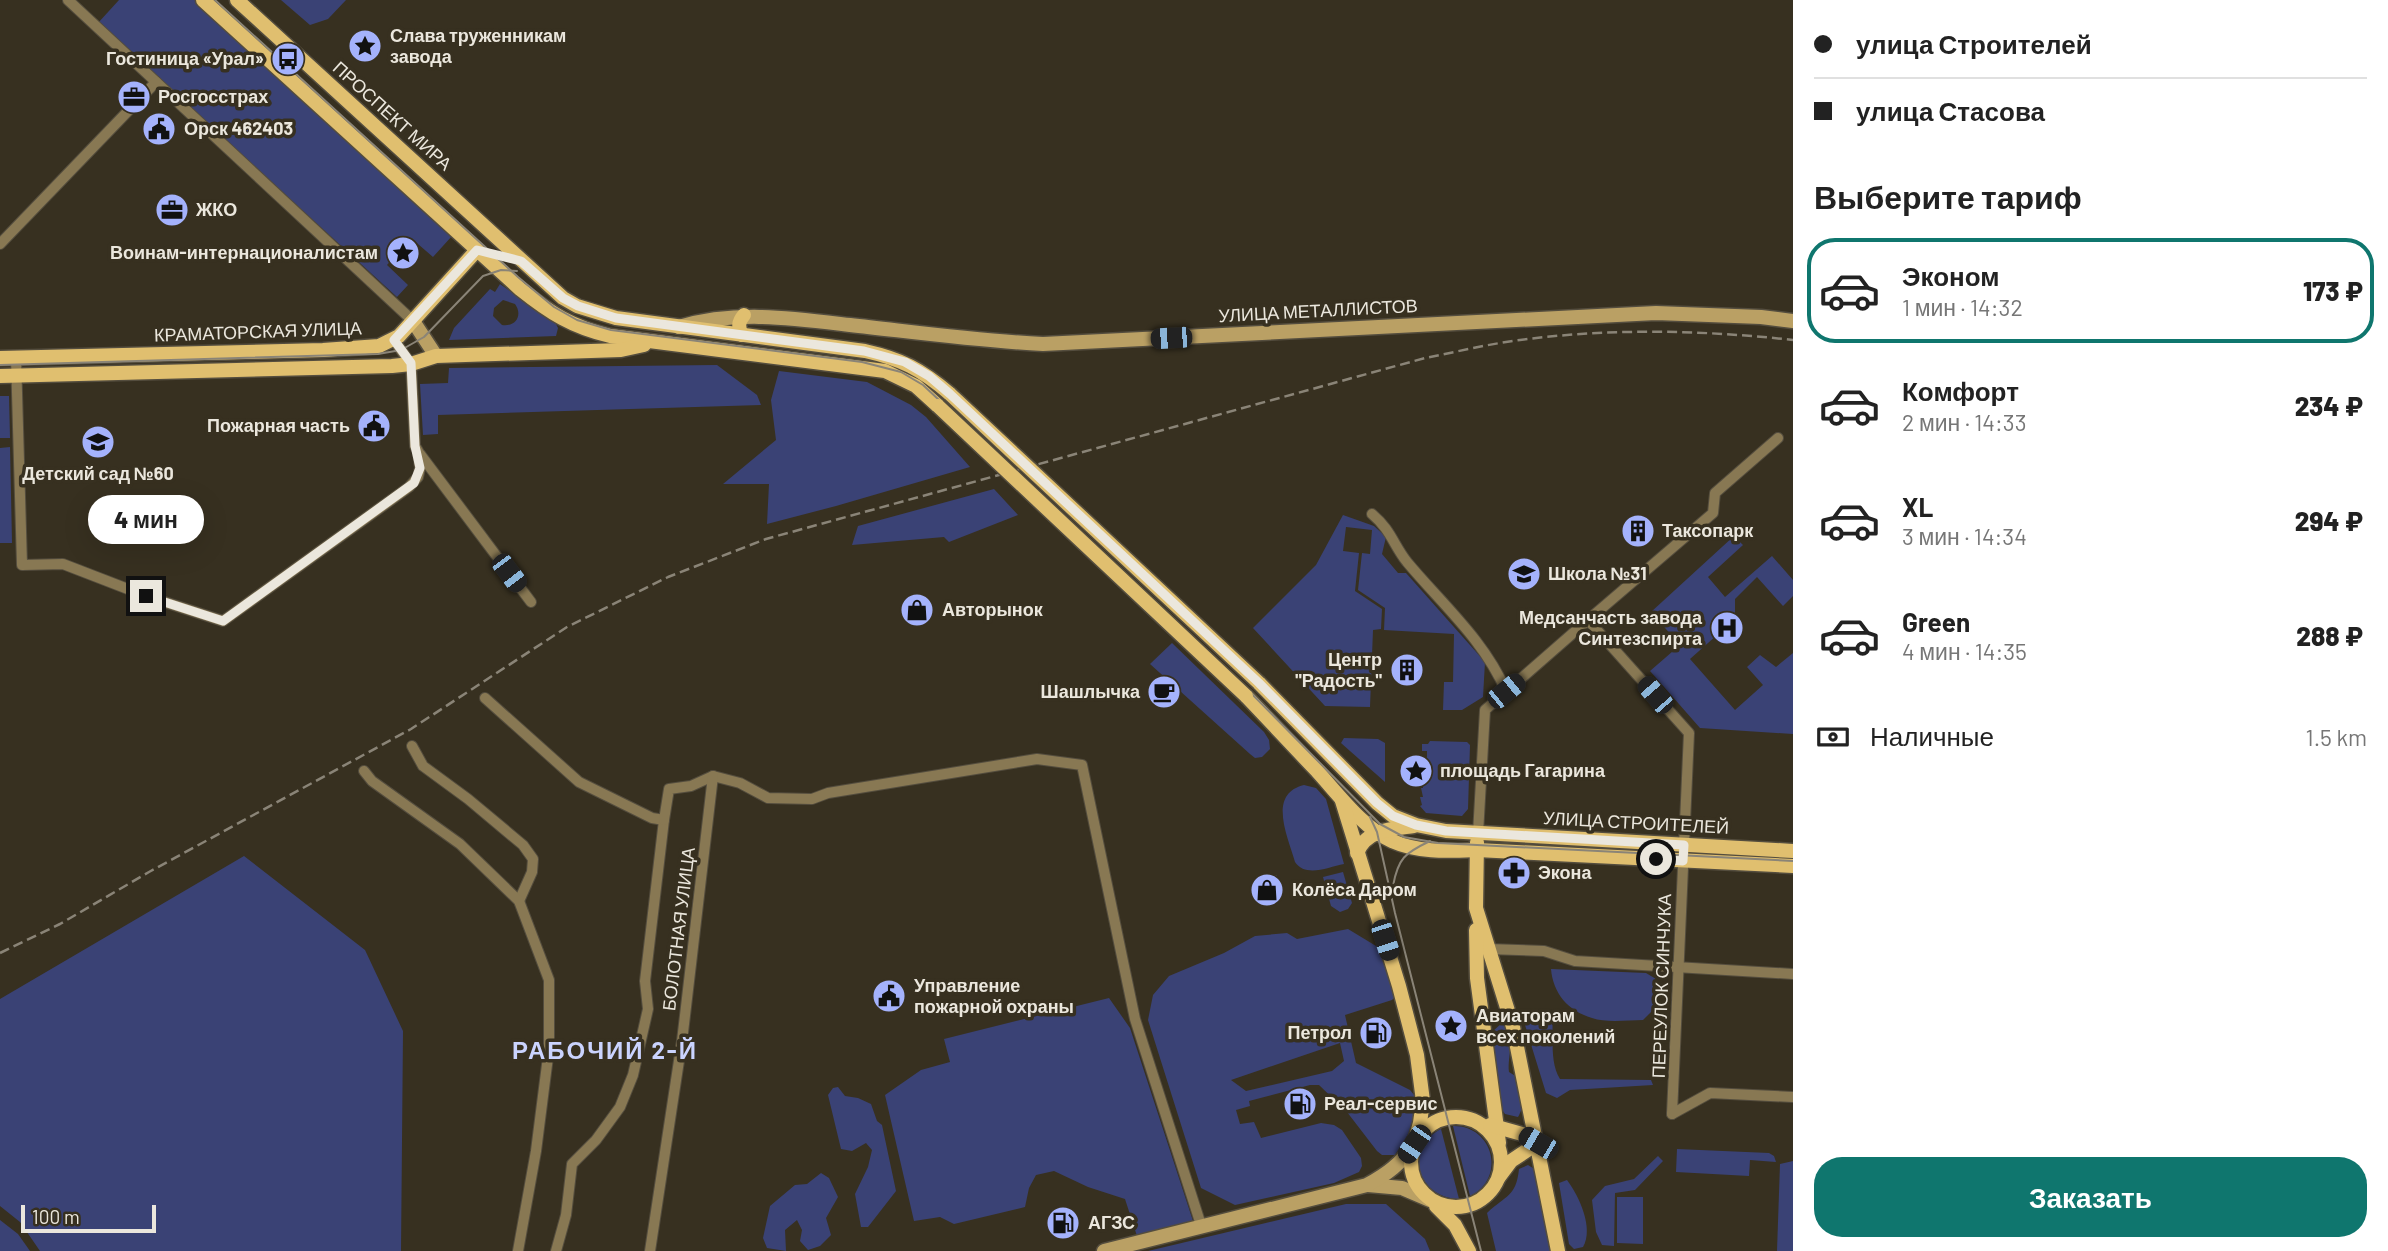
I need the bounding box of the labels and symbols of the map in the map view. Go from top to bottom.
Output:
place label: Слава труженникам завода [390,24,566,67]
place icon: Слава труженникам завода [346,27,384,65]
bus stop icon: Гостиница «Урал» [269,40,307,78]
place label: Гостиница «Урал» [106,47,264,69]
street label: ПРОСПЕКТ МИРА [329,56,457,174]
office icon: Росгосстрах [115,78,153,116]
place label: Росгосстрах [158,85,268,107]
public building icon: Орск 462403 [140,110,178,148]
place label: Орск 462403 [184,117,293,139]
office icon: ЖКО [153,191,191,229]
place label: ЖКО [195,198,237,220]
place icon: Воинам-интернационалистам [384,234,422,272]
place label: Воинам-интернационалистам [110,241,378,263]
street label: УЛИЦА МЕТАЛЛИСТОВ [1218,294,1418,326]
street label: КРАМАТОРСКАЯ УЛИЦА [154,316,362,346]
car [1150,326,1193,350]
public building icon: Пожарная часть [355,407,393,445]
place label: Пожарная часть [207,414,350,436]
school or university icon: Детский сад №60 [79,423,117,461]
place label: Детский сад №60 [22,462,174,484]
callout: 4 мин [88,494,204,544]
building icon: Таксопарк [1619,512,1657,550]
place label: Таксопарк [1662,519,1754,541]
car [488,550,531,596]
school or university icon: Школа №31 [1505,555,1543,593]
place label: Школа №31 [1548,562,1647,584]
route end [130,580,162,612]
shop icon: Авторынок [898,591,936,629]
place label: Авторынок [942,598,1044,620]
place label: Медсанчасть завода Синтезспирта [1519,606,1703,649]
hospital icon: Медсанчасть завода Синтезспирта [1708,609,1746,647]
place label: Центр "Радость" [1295,648,1383,691]
building icon: Центр "Радость" [1388,651,1426,689]
car [1484,670,1529,712]
car [1634,672,1677,718]
cafe icon: Шашлычка [1145,673,1183,711]
place label: Шашлычка [1041,680,1141,702]
place icon: площадь Гагарина [1397,752,1435,790]
place label: площадь Гагарина [1440,759,1606,781]
street label: УЛИЦА СТРОИТЕЛЕЙ [1542,806,1730,838]
route start [1640,843,1672,875]
street label: БОЛОТНАЯ УЛИЦА [657,846,699,1012]
pharmacy icon: Экона [1495,854,1533,892]
place label: Экона [1538,861,1592,883]
shop icon: Колёса Даром [1248,871,1286,909]
place label: Колёса Даром [1292,878,1417,900]
street label: ПЕРЕУЛОК СИНЧУКА [1647,893,1675,1079]
car [1369,917,1402,963]
place label: Управление пожарной охраны [914,974,1074,1017]
public building icon: Управление пожарной охраны [870,977,908,1015]
place label: Авиаторам всех поколений [1476,1004,1615,1047]
place icon: Авиаторам всех поколений [1432,1007,1470,1045]
fuel station icon: Петрол [1357,1014,1395,1052]
place label: Петрол [1287,1021,1352,1043]
district label: РАБОЧИЙ 2‑Й [512,1035,698,1064]
fuel station icon: Реал-сервис [1281,1085,1319,1123]
place label: Реал-сервис [1324,1092,1438,1114]
car [1394,1121,1435,1167]
car [1515,1123,1562,1163]
scale bar [21,1202,156,1234]
fuel station icon: АГЗС [1044,1204,1082,1242]
place label: АГЗС [1088,1211,1135,1233]

